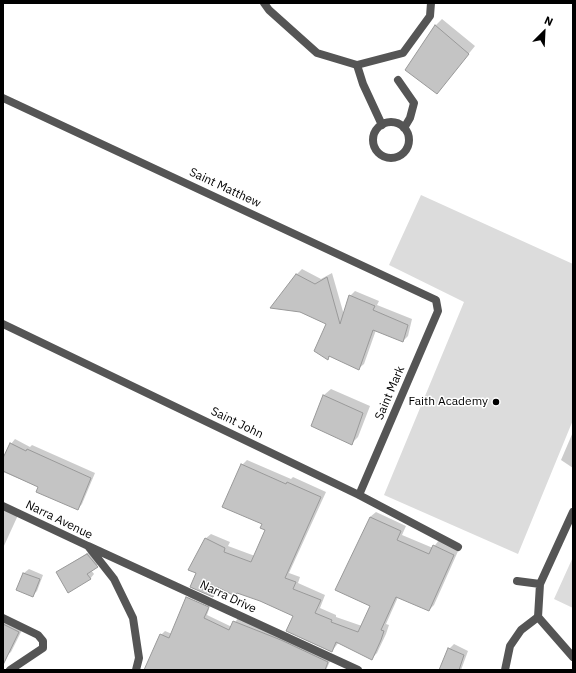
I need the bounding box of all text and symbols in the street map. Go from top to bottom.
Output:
north arrow [524,12,564,52]
text: N [542,13,555,29]
street label: Saint Matthew [187,165,263,211]
street label: Saint Mark [372,364,408,422]
place label: Faith Academy [408,395,488,409]
marker: Faith Academy [491,397,501,407]
street label: Saint John [208,404,266,442]
street label: Narra Avenue [23,498,95,542]
street label: Narra Drive [197,578,259,616]

